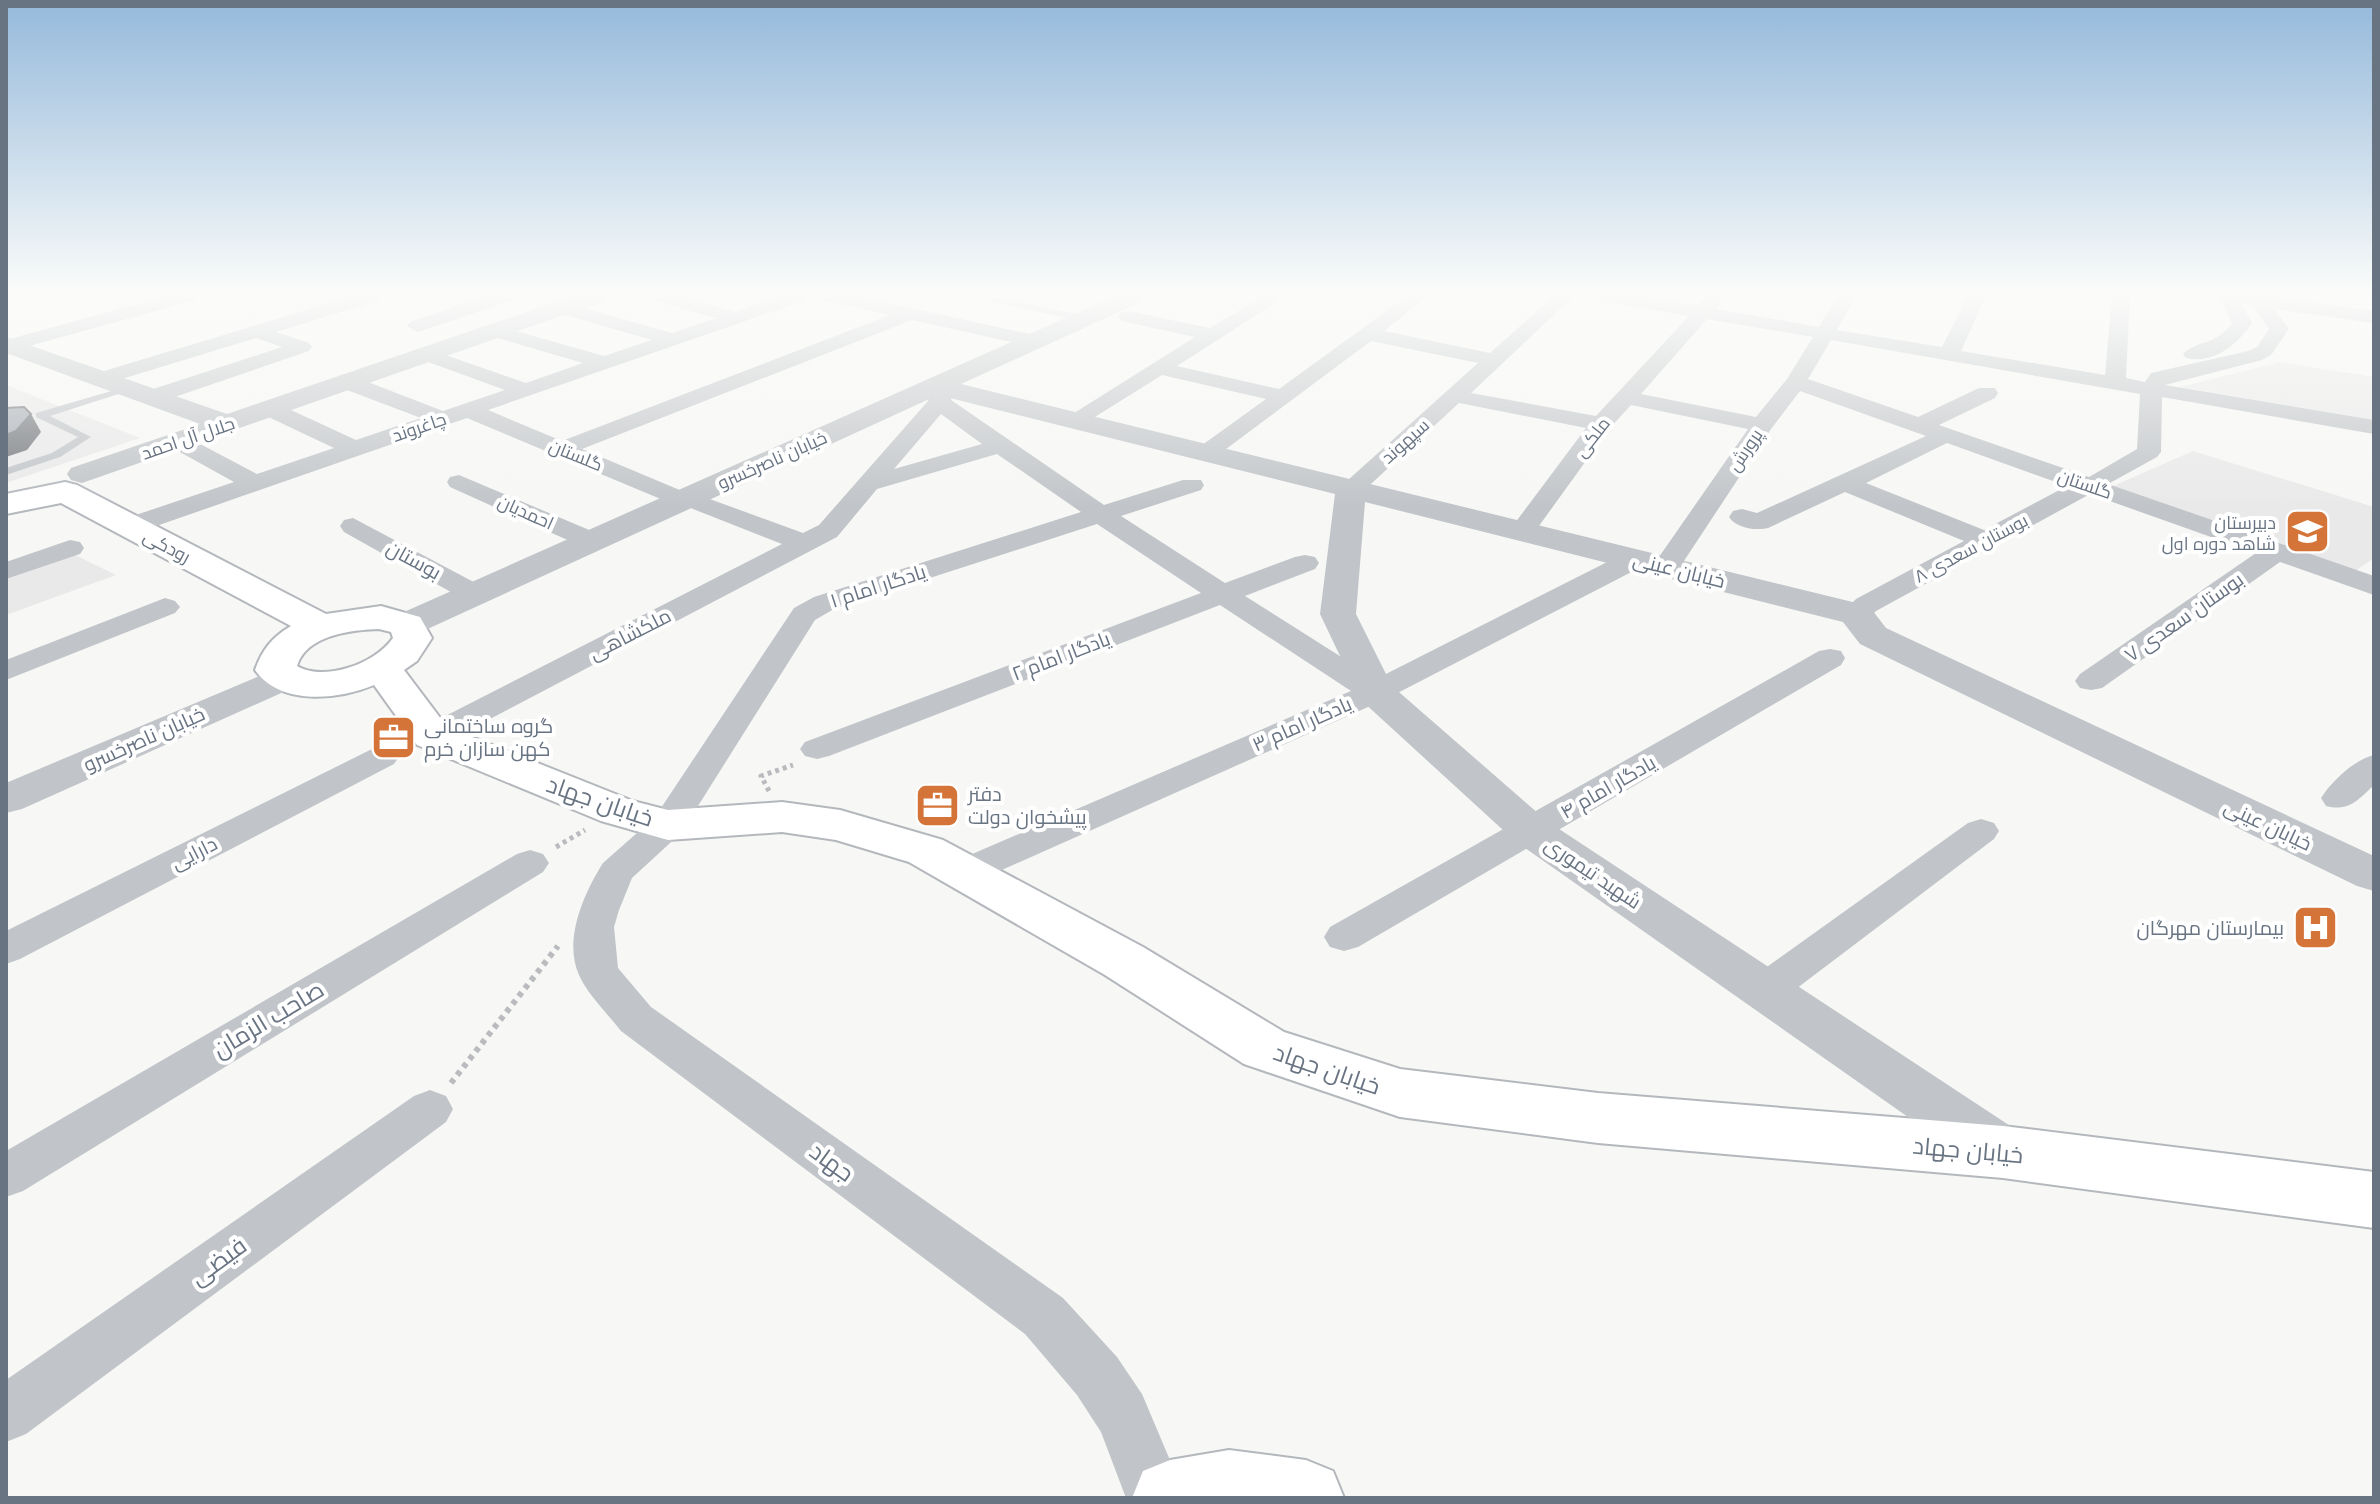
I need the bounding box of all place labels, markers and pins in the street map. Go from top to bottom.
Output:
school or university icon: دبیرستان شاهد دوره اول [2283,508,2331,556]
place label: دبیرستان شاهد دوره اول [2162,510,2276,556]
place label: گروه ساختمانی کهن سازان خرم [424,712,553,763]
office icon: گروه ساختمانی کهن سازان خرم [369,713,417,761]
place label: دفتر پیشخوان دولت [967,780,1087,831]
office icon: دفتر پیشخوان دولت [913,781,961,829]
hospital icon: بیمارستان مهرگان [2291,904,2339,952]
place label: بیمارستان مهرگان [2136,914,2284,942]

